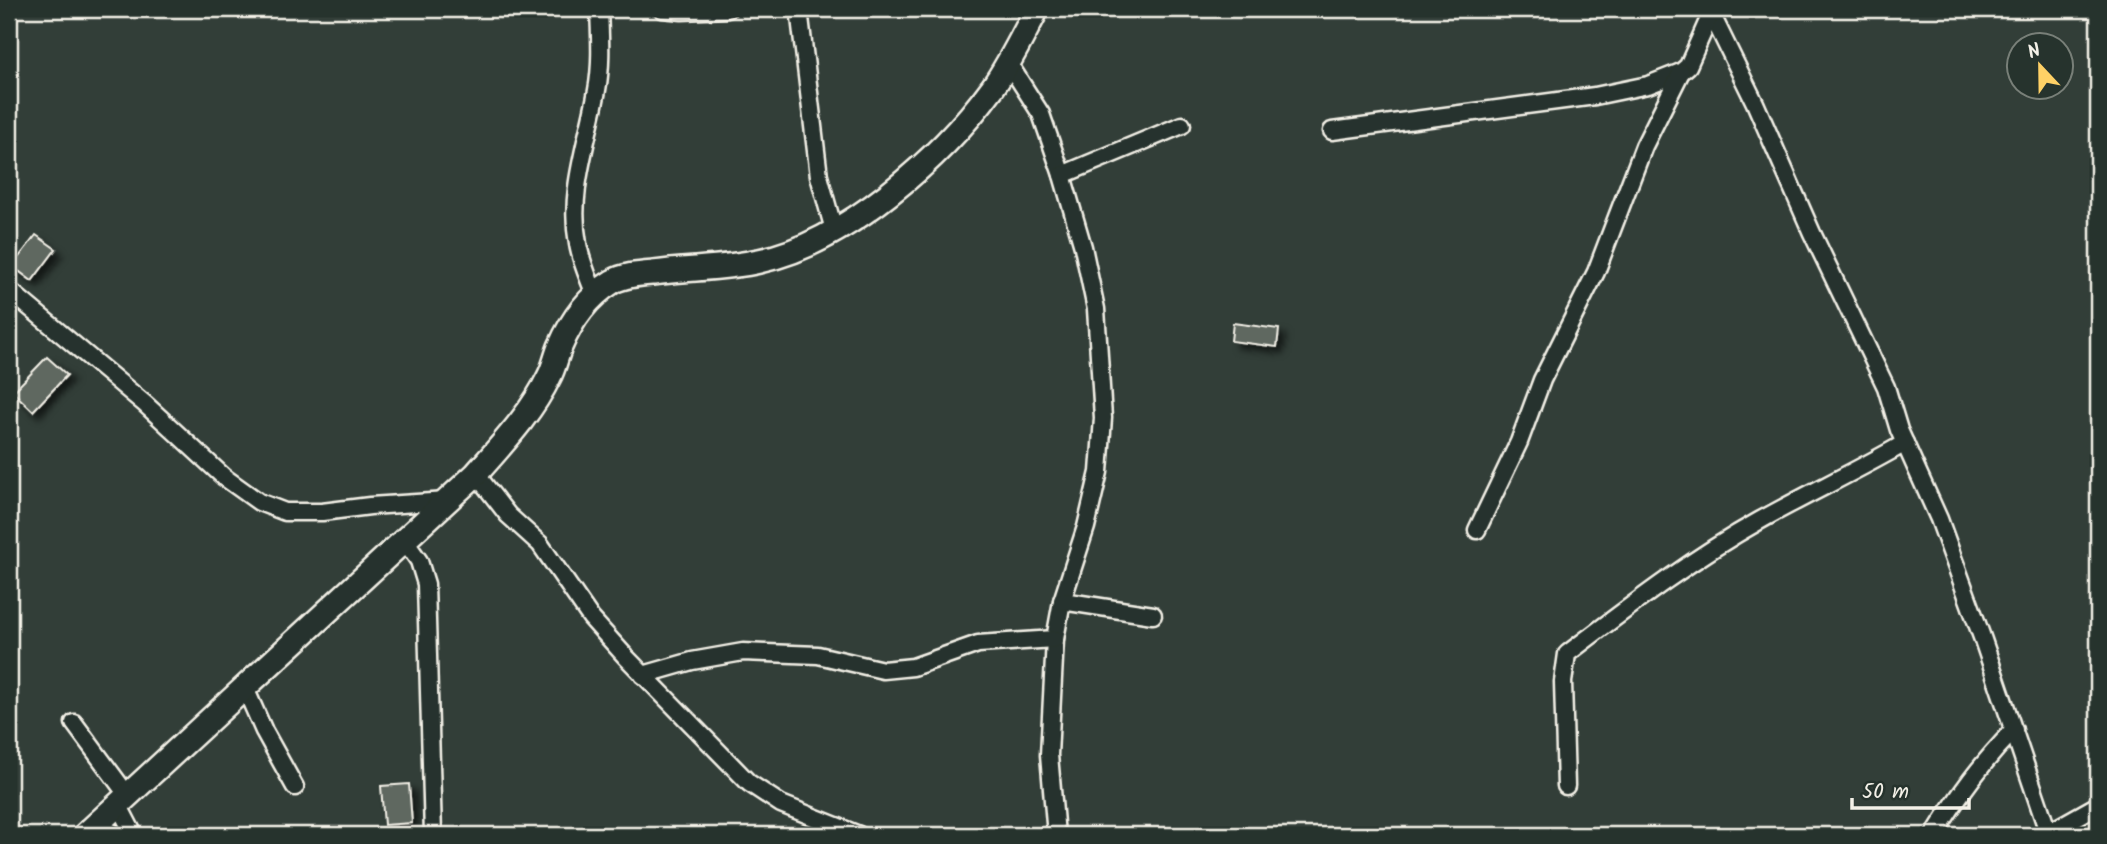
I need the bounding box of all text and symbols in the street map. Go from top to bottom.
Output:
north arrow [2006,32,2076,102]
text: N [2023,36,2046,68]
scale bar [1852,767,1969,811]
text: 50 m [1862,776,1909,809]

